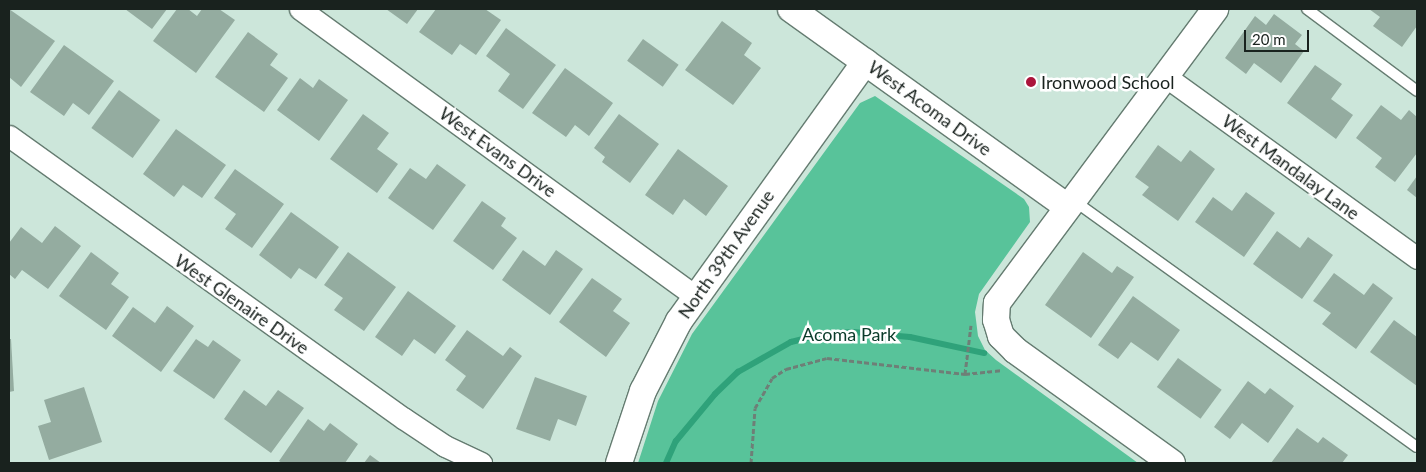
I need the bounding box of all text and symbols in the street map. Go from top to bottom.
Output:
scale bar [1246,20,1311,52]
text: 20 m [1252,30,1286,48]
street label: West Acoma Drive [864,56,996,160]
place label: Ironwood School [1041,71,1174,93]
marker: Ironwood School [1025,76,1037,88]
street label: West Evans Drive [435,102,561,202]
street label: West Mandalay Lane [1218,110,1364,224]
street label: North 39th Avenue [673,185,779,323]
street label: West Glenaire Drive [171,249,313,359]
park label: Acoma Park [802,323,896,345]

